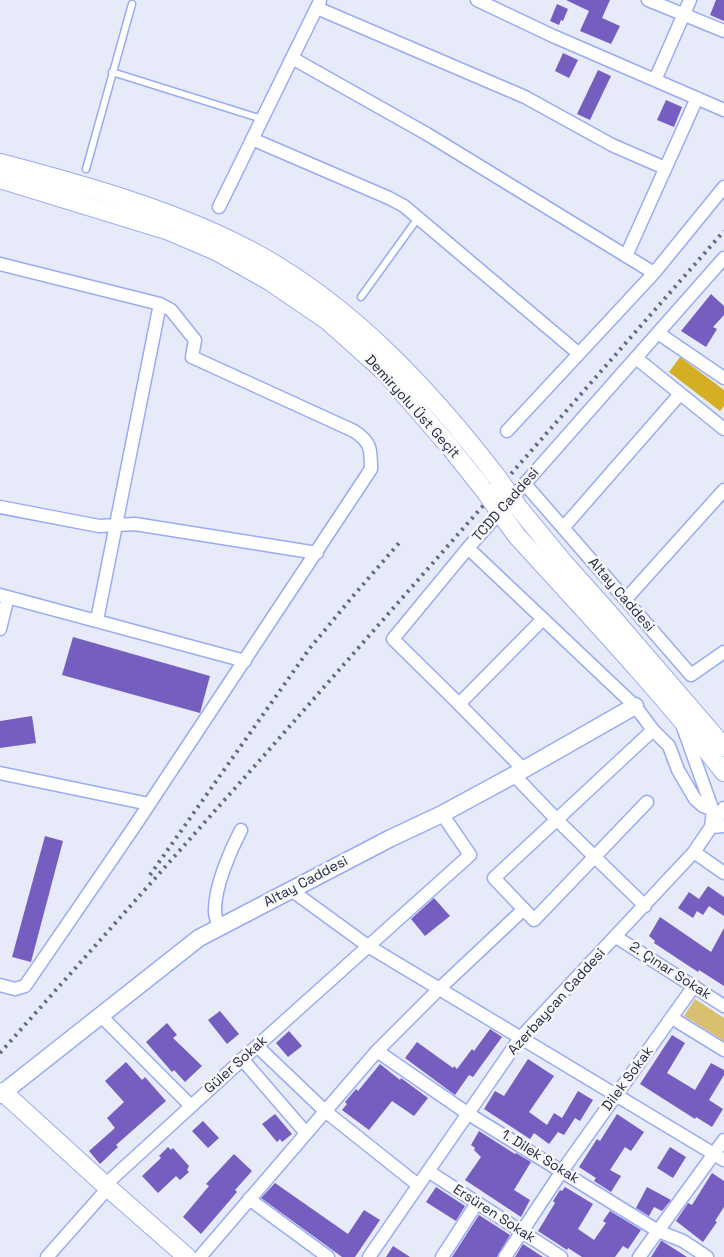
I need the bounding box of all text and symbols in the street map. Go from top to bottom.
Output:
street label: Demiryolu Üst Geçit [361,352,463,462]
street label: TCDD Caddesi [469,465,543,545]
street label: Altay Caddesi [584,555,658,635]
street label: Altay Caddesi [261,853,351,911]
street label: 2. Çınar Sokak [626,938,714,1004]
street label: Azerbaycan Caddesi [505,945,609,1059]
street label: Güler Sokak [201,1032,271,1098]
street label: Dilek Sokak [599,1043,657,1115]
street label: 1. Dilek Sokak [498,1126,582,1188]
street label: Ersüren Sokak [450,1181,538,1247]

